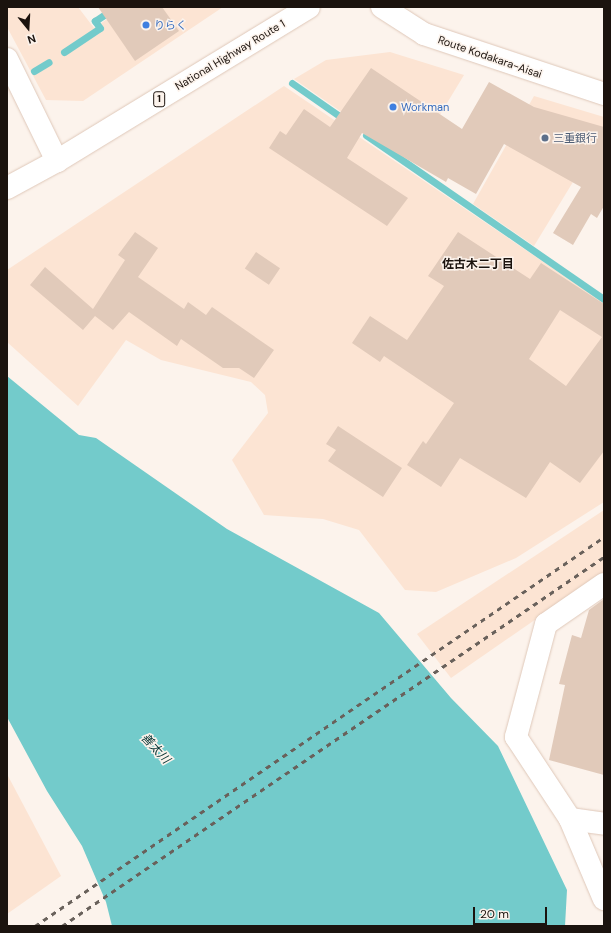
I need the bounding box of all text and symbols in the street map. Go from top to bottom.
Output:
north arrow [8,8,48,48]
street label: National Highway Route 1 [173,17,287,93]
place label: りらく [154,18,187,32]
marker: りらく [141,20,151,30]
text: N [26,32,38,47]
street label: Route Kodakara-Aisai [436,33,544,81]
road number: 1 [153,91,165,107]
place label: Workman [401,100,449,114]
marker: Workman [388,102,398,112]
place label: 三重銀行 [553,131,597,145]
marker: 三重銀行 [540,133,550,143]
district label: 佐古木二丁目 [442,258,514,272]
water label: 善太川 [137,731,173,767]
scale bar [475,899,549,925]
text: 20 m [480,906,509,922]

